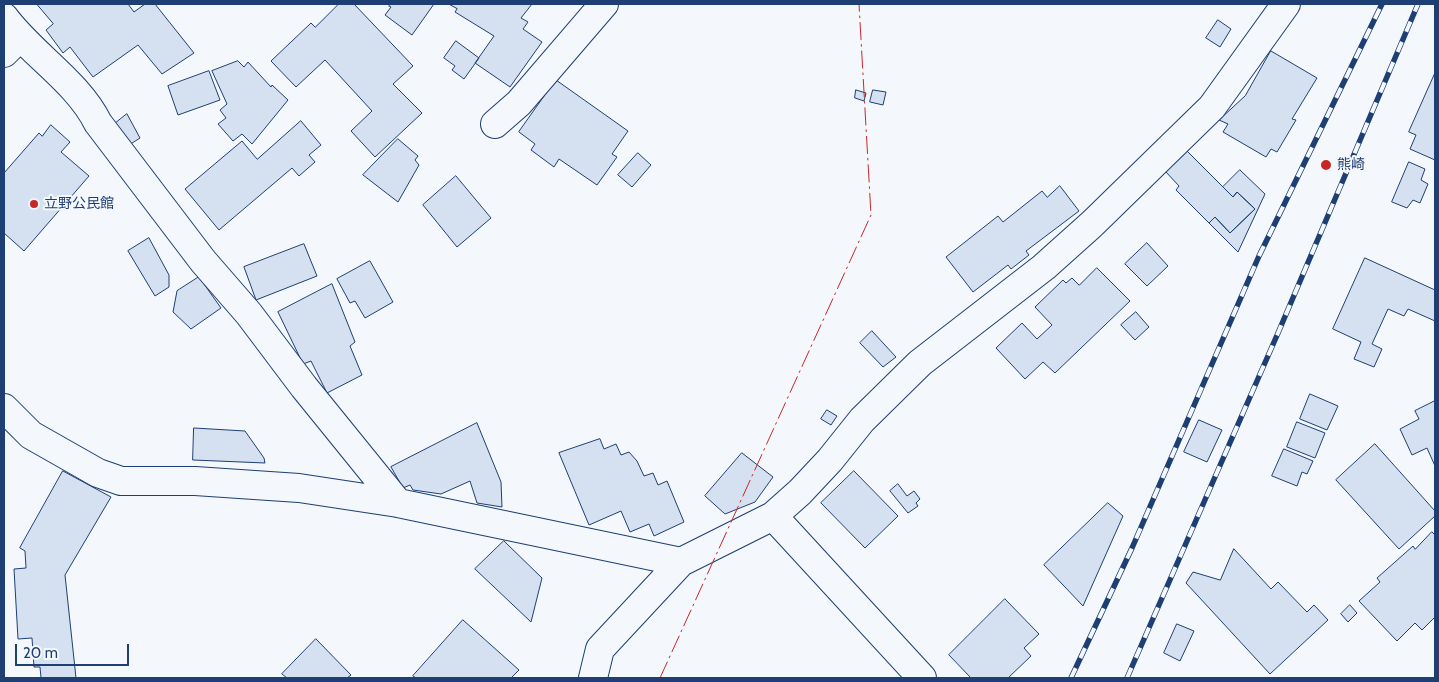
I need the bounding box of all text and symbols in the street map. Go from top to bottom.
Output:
place label: 熊崎 [1337,157,1365,173]
marker: 熊崎 [1319,158,1333,172]
place label: 立野公民館 [44,196,114,212]
marker: 立野公民館 [28,198,40,210]
scale bar [18,634,131,666]
text: 20 m [23,644,58,662]

